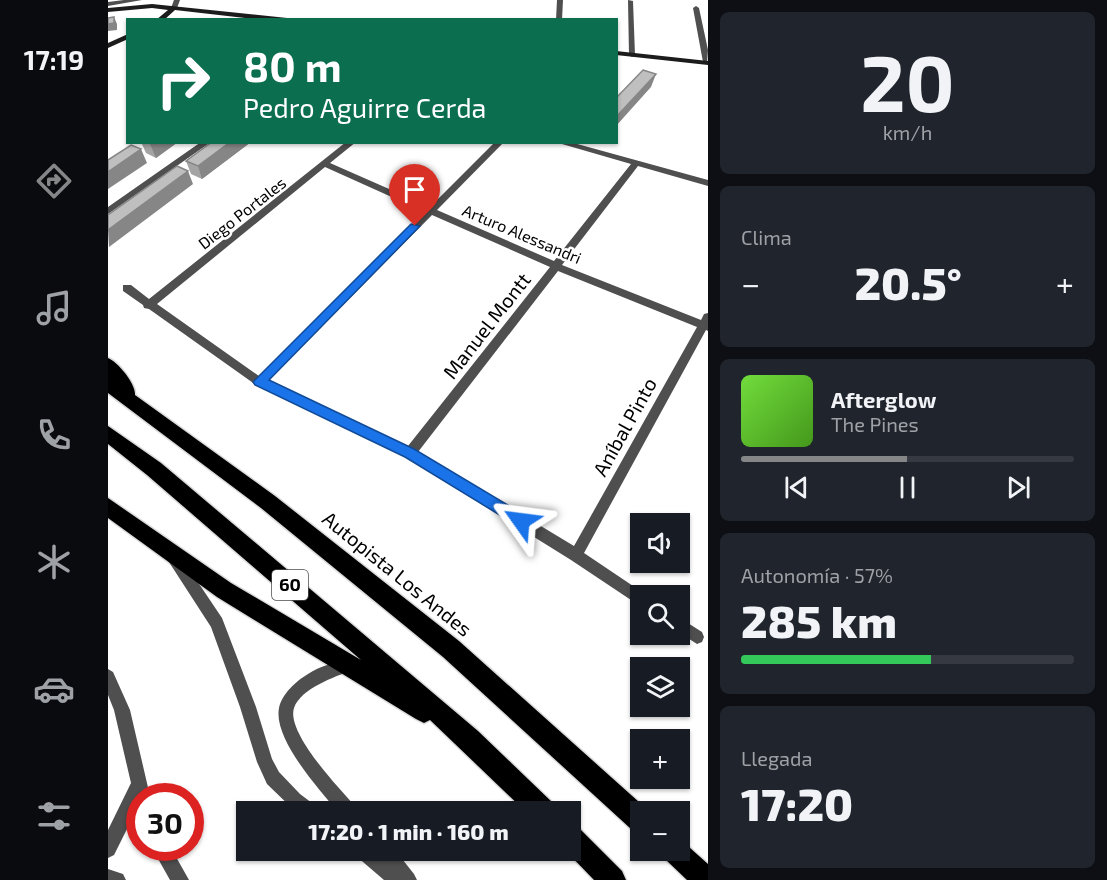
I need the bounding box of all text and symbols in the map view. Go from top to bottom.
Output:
text: 20 [860,34,955,128]
text: 80 m [243,40,342,90]
icon: right [144,42,222,120]
text: 17:19 [24,43,84,75]
text: Pedro Aguirre Cerda [243,91,486,123]
text: km/h [883,120,932,144]
icon: directions [33,160,75,202]
pin [389,164,440,226]
street label: Diego Portales [194,173,289,253]
icon: arrive [398,173,431,206]
street label: Arturo Alessandri [460,200,584,267]
text: Clima [741,225,792,249]
text: 20.5° [854,255,962,309]
text: − [741,263,760,303]
text: + [1056,263,1074,303]
street label: Manuel Montt [437,267,535,383]
icon: music [33,287,75,329]
street label: Aníbal Pinto [587,373,661,480]
text: Afterglow [831,386,936,412]
text: The Pines [831,412,919,436]
icon: phone [33,414,75,456]
icon: previous [780,471,813,504]
icon: pause [891,471,924,504]
icon: next [1002,471,1035,504]
position arrow [489,489,553,553]
street label: Autopista Los Andes [318,506,477,641]
map controls [630,513,690,861]
button: sound [630,513,690,573]
icon: climate [33,541,75,583]
text: Autonomía · 57% [741,563,893,587]
road number: 60 [272,570,308,600]
button: search [630,585,690,645]
text: 285 km [741,593,897,647]
button: layers [630,657,690,717]
icon: car [33,668,75,710]
button: + [630,729,690,789]
text: Llegada [741,746,812,770]
text: 17:20 [741,776,853,830]
speed limit sign: 30 [126,783,204,861]
icon: filters [33,795,75,837]
button: − [630,801,690,861]
text: 17:20 · 1 min · 160 m [308,818,509,844]

